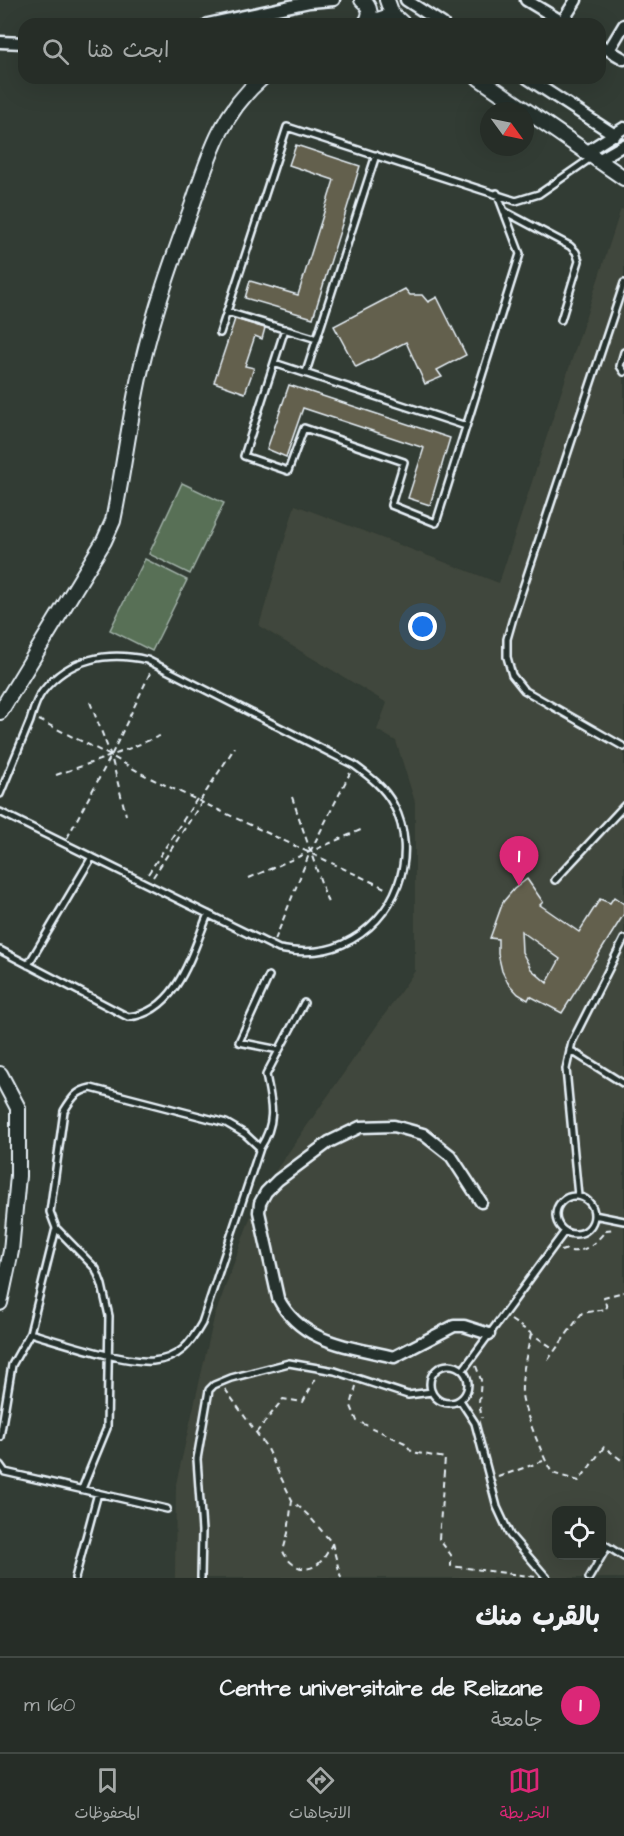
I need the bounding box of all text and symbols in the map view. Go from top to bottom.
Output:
search box [18,18,606,84]
icon: search [39,35,72,68]
text: ابحث هنا [87,35,169,66]
north arrow [480,102,534,156]
your location [408,612,437,641]
pin: 1 [500,836,538,886]
map controls [552,1506,606,1560]
button: locate [552,1506,606,1560]
text: بالقرب منك [476,1599,600,1635]
text: Centre universitaire de Relizane [220,1673,543,1704]
text: 160 m [24,1691,75,1719]
text: 1 [579,1691,582,1719]
text: جامعة [491,1706,543,1734]
tab: المحفوظات [74,1764,140,1827]
tab: الاتجاهات [289,1764,351,1827]
tab: الخريطة [500,1764,550,1827]

